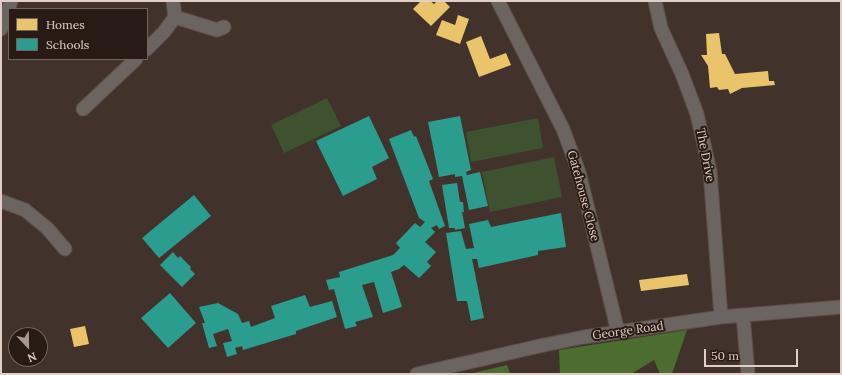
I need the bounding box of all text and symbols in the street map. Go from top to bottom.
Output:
legend [8,8,148,60]
text: Homes [46,17,85,32]
text: Schools [46,37,89,52]
street label: The Drive [693,127,717,183]
street label: Gatehouse Close [564,149,602,243]
street label: George Road [591,319,665,343]
north arrow [8,327,48,367]
scale bar [706,341,800,367]
text: 50 m [711,348,739,363]
text: N [26,349,39,365]

